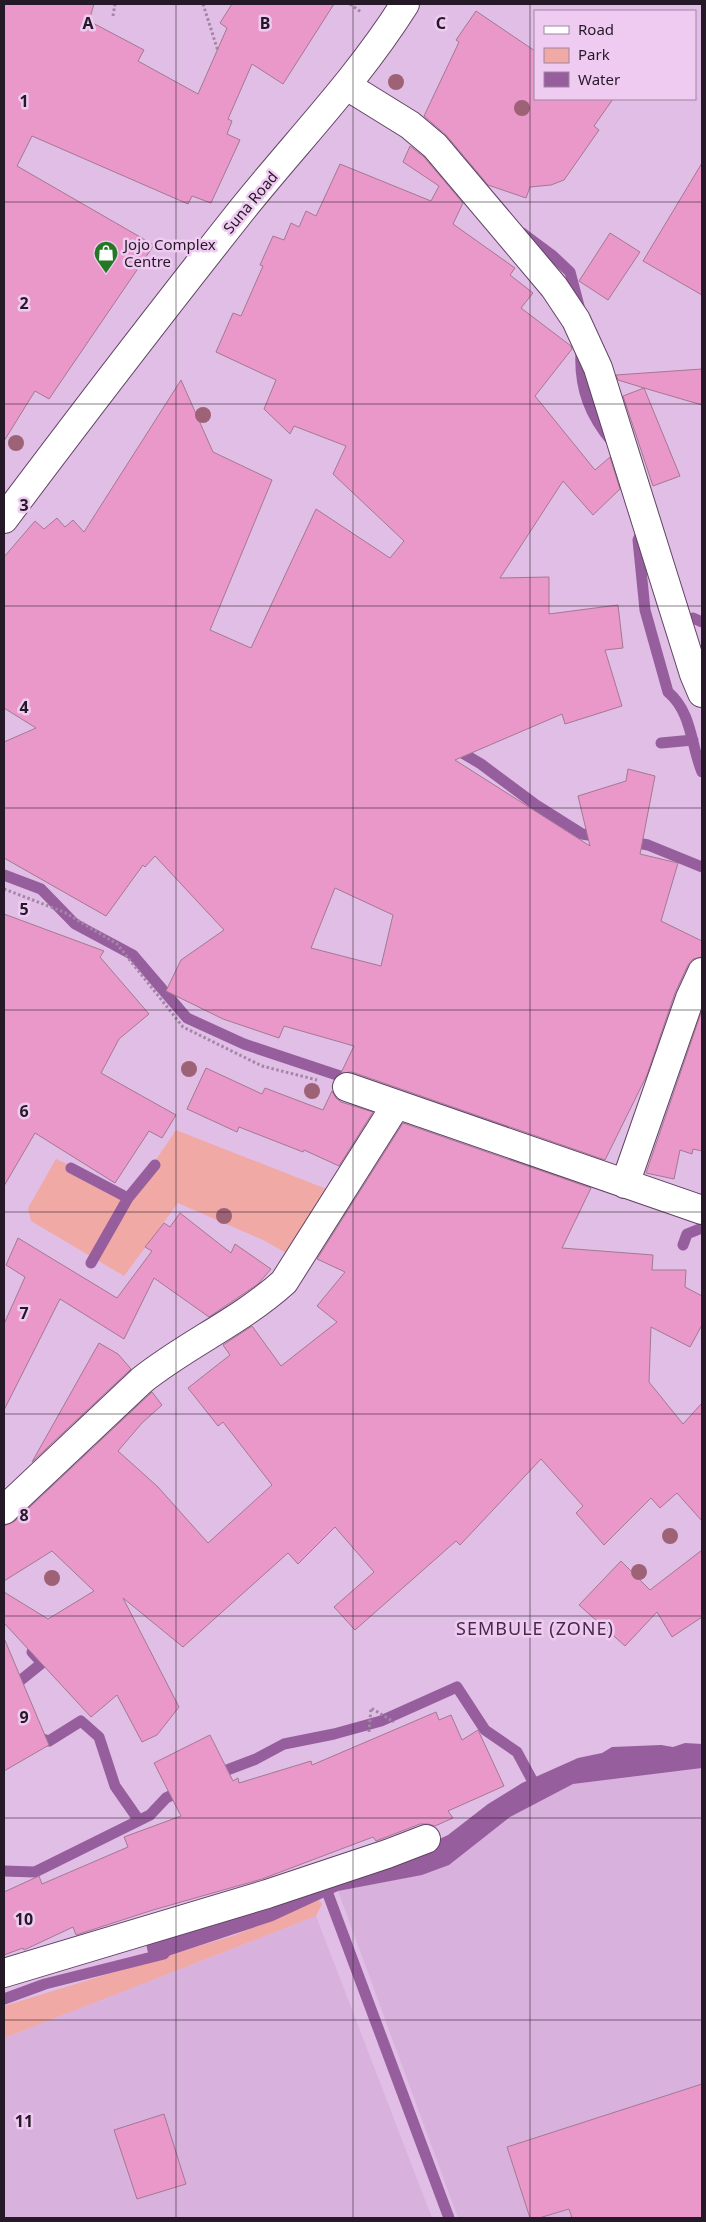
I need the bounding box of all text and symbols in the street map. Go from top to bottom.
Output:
legend [534,10,696,100]
text: A [82,12,94,34]
text: B [260,12,270,34]
text: C [436,12,446,34]
text: Road [578,19,614,39]
text: Park [578,44,610,64]
text: Water [578,69,620,89]
text: 1 [19,90,29,112]
street label: Suna Road [218,167,282,237]
place label: Jojo Complex Centre [122,234,216,271]
shop icon: Jojo Complex Centre [93,240,119,274]
text: 2 [19,292,29,314]
text: 3 [19,494,29,516]
text: 4 [19,696,29,718]
text: 5 [19,898,29,920]
text: 6 [19,1100,29,1122]
text: 7 [19,1302,29,1324]
text: 8 [19,1504,29,1526]
district label: SEMBULE (ZONE) [456,1616,614,1640]
text: 9 [19,1706,29,1728]
text: 10 [15,1908,33,1930]
text: 11 [15,2110,33,2132]

